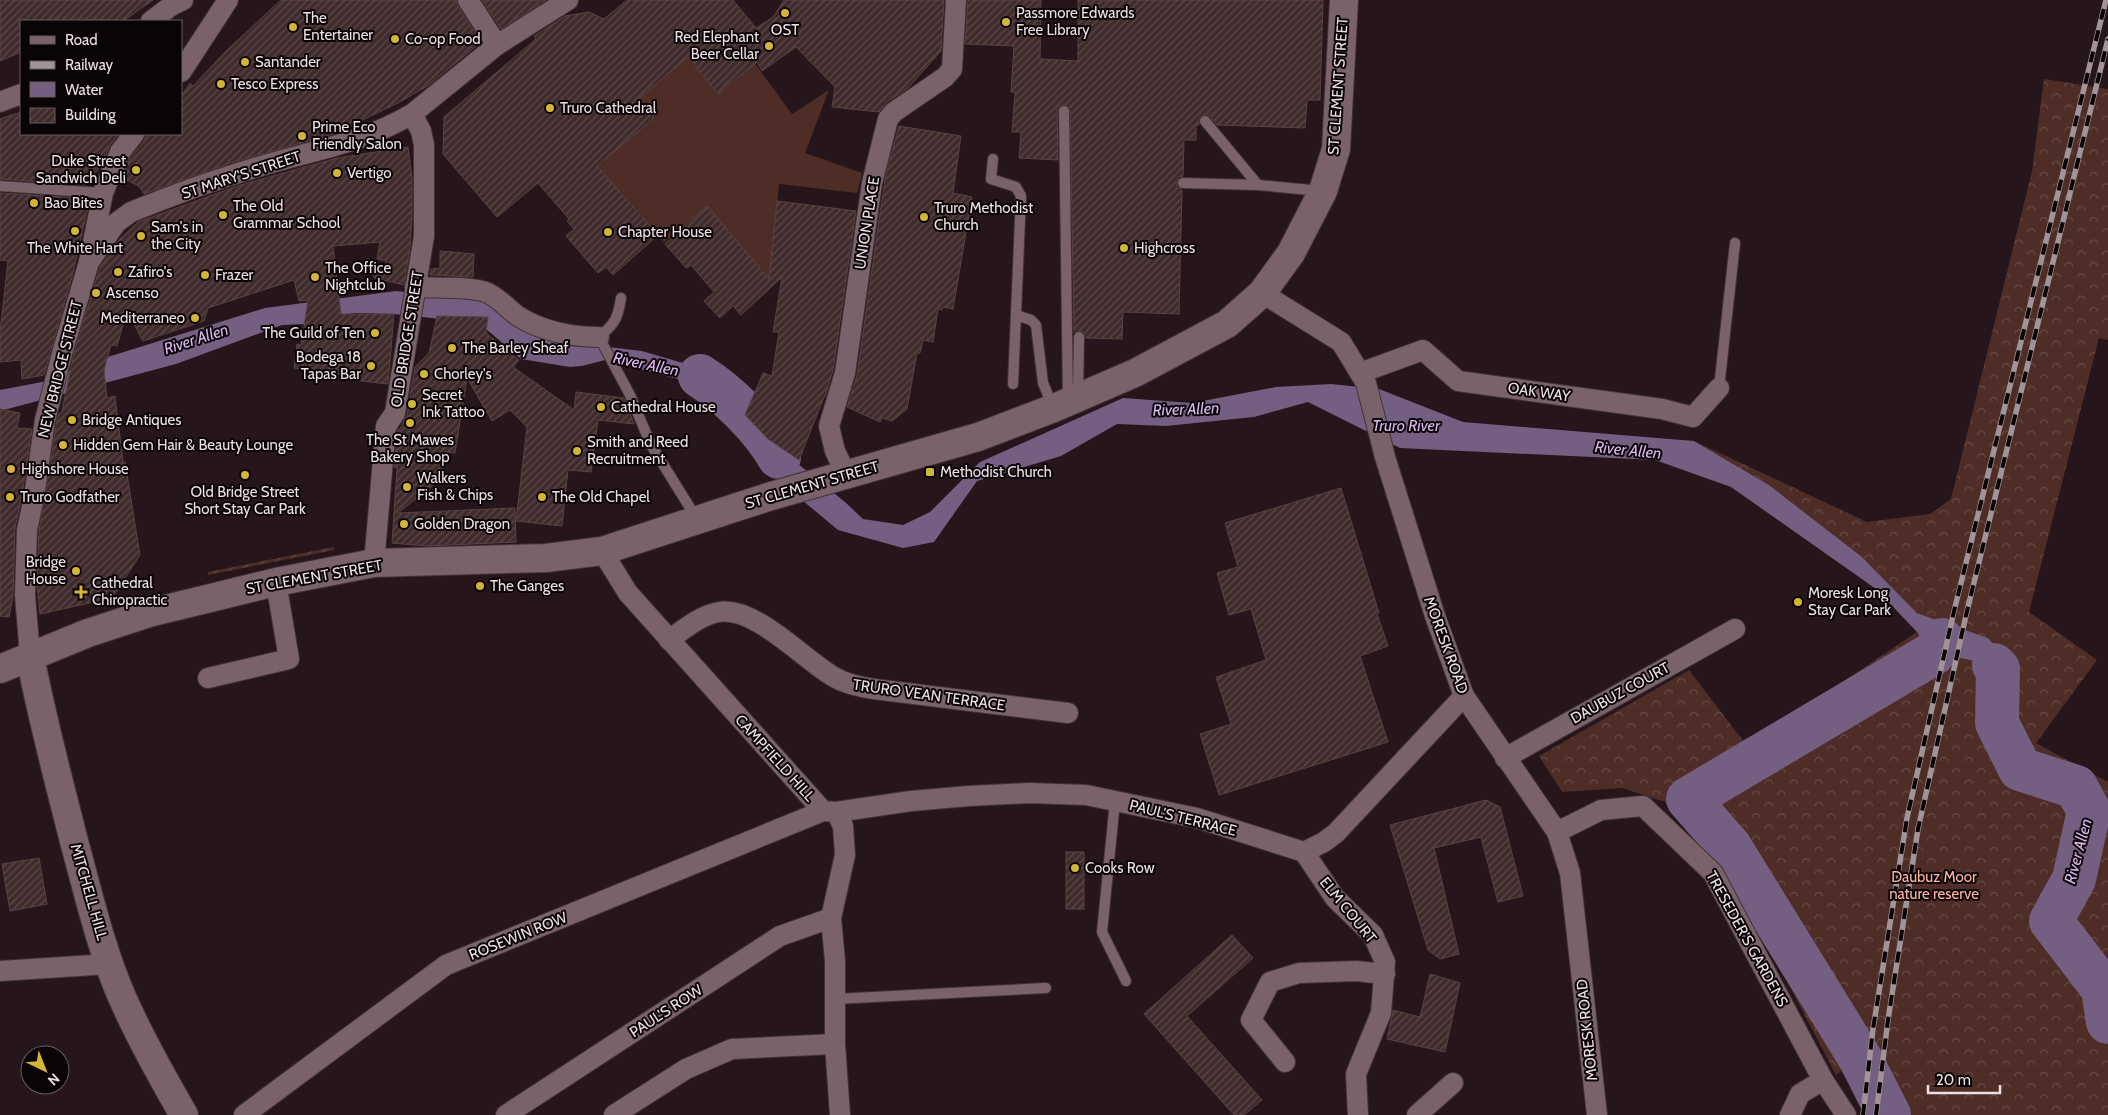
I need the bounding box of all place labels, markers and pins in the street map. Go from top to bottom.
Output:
place label: Passmore Edwards Free Library [1016,4,1134,39]
marker: OST [779,7,791,19]
place label: The Entertainer [303,9,373,44]
marker: Passmore Edwards Free Library [1000,16,1012,28]
marker: The Entertainer [287,21,299,33]
place label: OST [771,21,799,39]
place label: Red Elephant Beer Cellar [674,28,759,63]
place label: Co-op Food [405,30,481,48]
marker: Co-op Food [389,33,401,45]
marker: Red Elephant Beer Cellar [763,40,775,52]
place label: Santander [255,53,321,71]
marker: Santander [239,56,251,68]
place label: Tesco Express [231,75,318,93]
marker: Tesco Express [215,78,227,90]
place label: Truro Cathedral [560,99,657,117]
marker: Truro Cathedral [544,102,556,114]
place label: Prime Eco Friendly Salon [312,118,402,153]
marker: Prime Eco Friendly Salon [296,130,308,142]
place label: Duke Street Sandwich Deli [36,152,126,187]
marker: Duke Street Sandwich Deli [130,164,142,176]
place label: Vertigo [347,164,392,182]
marker: Vertigo [331,167,343,179]
place label: Bao Bites [44,194,103,212]
marker: Bao Bites [28,197,40,209]
place label: The Old Grammar School [233,197,341,232]
place label: Truro Methodist Church [934,199,1033,234]
marker: The Old Grammar School [217,209,229,221]
marker: Truro Methodist Church [918,211,930,223]
place label: Sam's in the City [151,218,203,253]
place label: Chapter House [618,223,712,241]
marker: The White Hart [69,225,81,237]
marker: Chapter House [602,226,614,238]
marker: Sam's in the City [135,230,147,242]
place label: The White Hart [27,239,123,257]
place label: Highcross [1134,239,1195,257]
marker: Highcross [1118,242,1130,254]
place label: The Office Nightclub [325,259,391,294]
place label: Zafiro's [128,263,172,281]
marker: Zafiro's [112,266,124,278]
place label: Frazer [215,266,254,284]
marker: Frazer [199,269,211,281]
marker: The Office Nightclub [309,271,321,283]
place label: Ascenso [106,284,159,302]
marker: Ascenso [90,287,102,299]
place label: Mediterraneo [100,309,185,327]
marker: Mediterraneo [189,312,201,324]
place label: The Guild of Ten [262,324,365,342]
marker: The Guild of Ten [369,327,381,339]
place label: The Barley Sheaf [462,339,569,357]
marker: The Barley Sheaf [446,342,458,354]
place label: Bodega 18 Tapas Bar [296,348,361,383]
marker: Bodega 18 Tapas Bar [365,360,377,372]
place label: Chorley's [434,365,492,383]
marker: Chorley's [418,368,430,380]
place label: Secret Ink Tattoo [422,386,485,421]
marker: Secret Ink Tattoo [406,398,418,410]
place label: Cathedral House [611,398,716,416]
marker: Cathedral House [595,401,607,413]
place label: Bridge Antiques [82,411,181,429]
marker: Bridge Antiques [66,414,78,426]
marker: The St Mawes Bakery Shop [404,417,416,429]
place label: The St Mawes Bakery Shop [366,431,454,466]
place label: Smith and Reed Recruitment [587,433,688,468]
place label: Hidden Gem Hair & Beauty Lounge [73,436,293,454]
marker: Hidden Gem Hair & Beauty Lounge [57,439,69,451]
marker: Smith and Reed Recruitment [571,445,583,457]
place label: Highshore House [21,460,129,478]
marker: Highshore House [5,463,17,475]
place label: Methodist Church [940,463,1052,481]
marker: Methodist Church [924,466,936,478]
marker: Old Bridge Street Short Stay Car Park [239,469,251,481]
place label: Walkers Fish & Chips [417,469,493,504]
marker: Walkers Fish & Chips [401,481,413,493]
place label: Old Bridge Street Short Stay Car Park [184,483,306,518]
place label: Truro Godfather [20,488,120,506]
place label: The Old Chapel [552,488,650,506]
marker: Truro Godfather [4,491,16,503]
marker: The Old Chapel [536,491,548,503]
place label: Golden Dragon [414,515,510,533]
marker: Golden Dragon [398,518,410,530]
place label: Bridge House [26,553,66,588]
marker: Bridge House [70,565,82,577]
place label: Cathedral Chiropractic [92,574,168,609]
place label: The Ganges [490,577,564,595]
marker: The Ganges [474,580,486,592]
place label: Moresk Long Stay Car Park [1808,584,1891,619]
marker: Cathedral Chiropractic [74,585,88,599]
marker: Moresk Long Stay Car Park [1792,596,1804,608]
place label: Cooks Row [1085,859,1155,877]
marker: Cooks Row [1069,862,1081,874]

